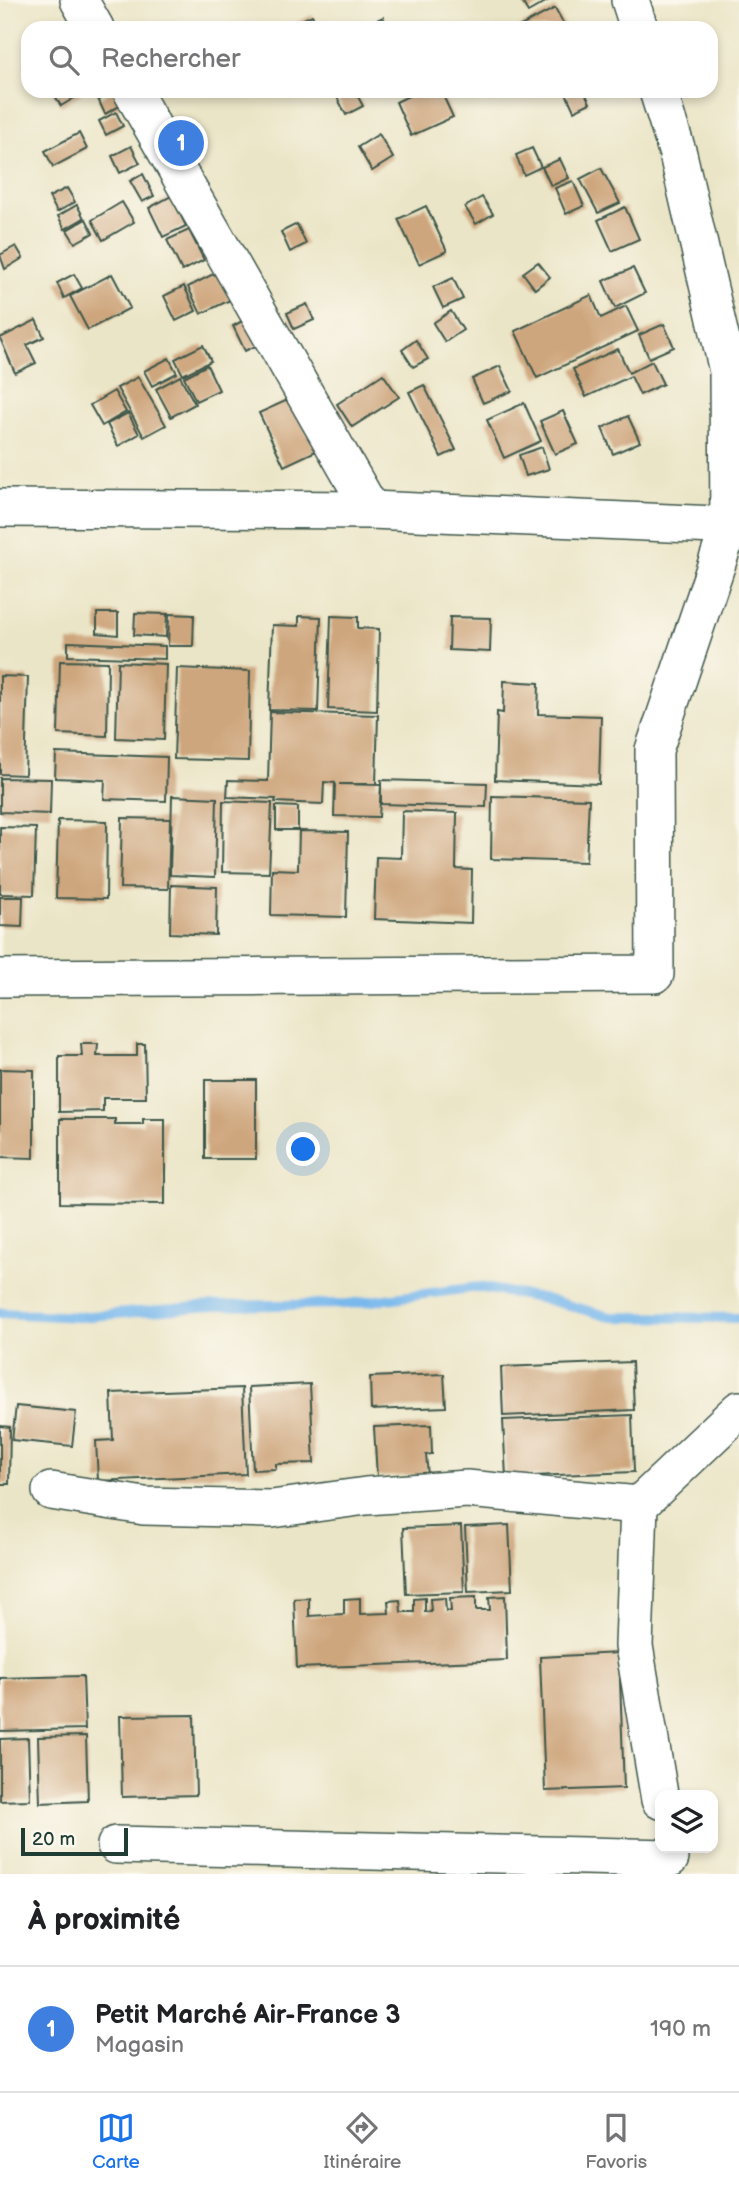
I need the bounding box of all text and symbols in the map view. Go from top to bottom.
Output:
search box [21,21,718,98]
icon: search [45,41,83,79]
text: Rechercher [101,44,240,75]
pin: 1 [158,117,204,169]
your location [286,1132,320,1166]
map controls [655,1790,718,1853]
button: layers [655,1790,718,1853]
scale bar [21,1825,128,1857]
text: 20 m [32,1828,75,1851]
text: À proximité [28,1902,180,1938]
text: Petit Marché Air-France 3 [95,2000,400,2031]
text: 1 [46,2015,56,2043]
text: 190 m [650,2015,711,2043]
text: Magasin [95,2031,184,2059]
tab: Carte [92,2109,140,2174]
tab: Itinéraire [324,2109,401,2174]
tab: Favoris [585,2109,647,2174]

